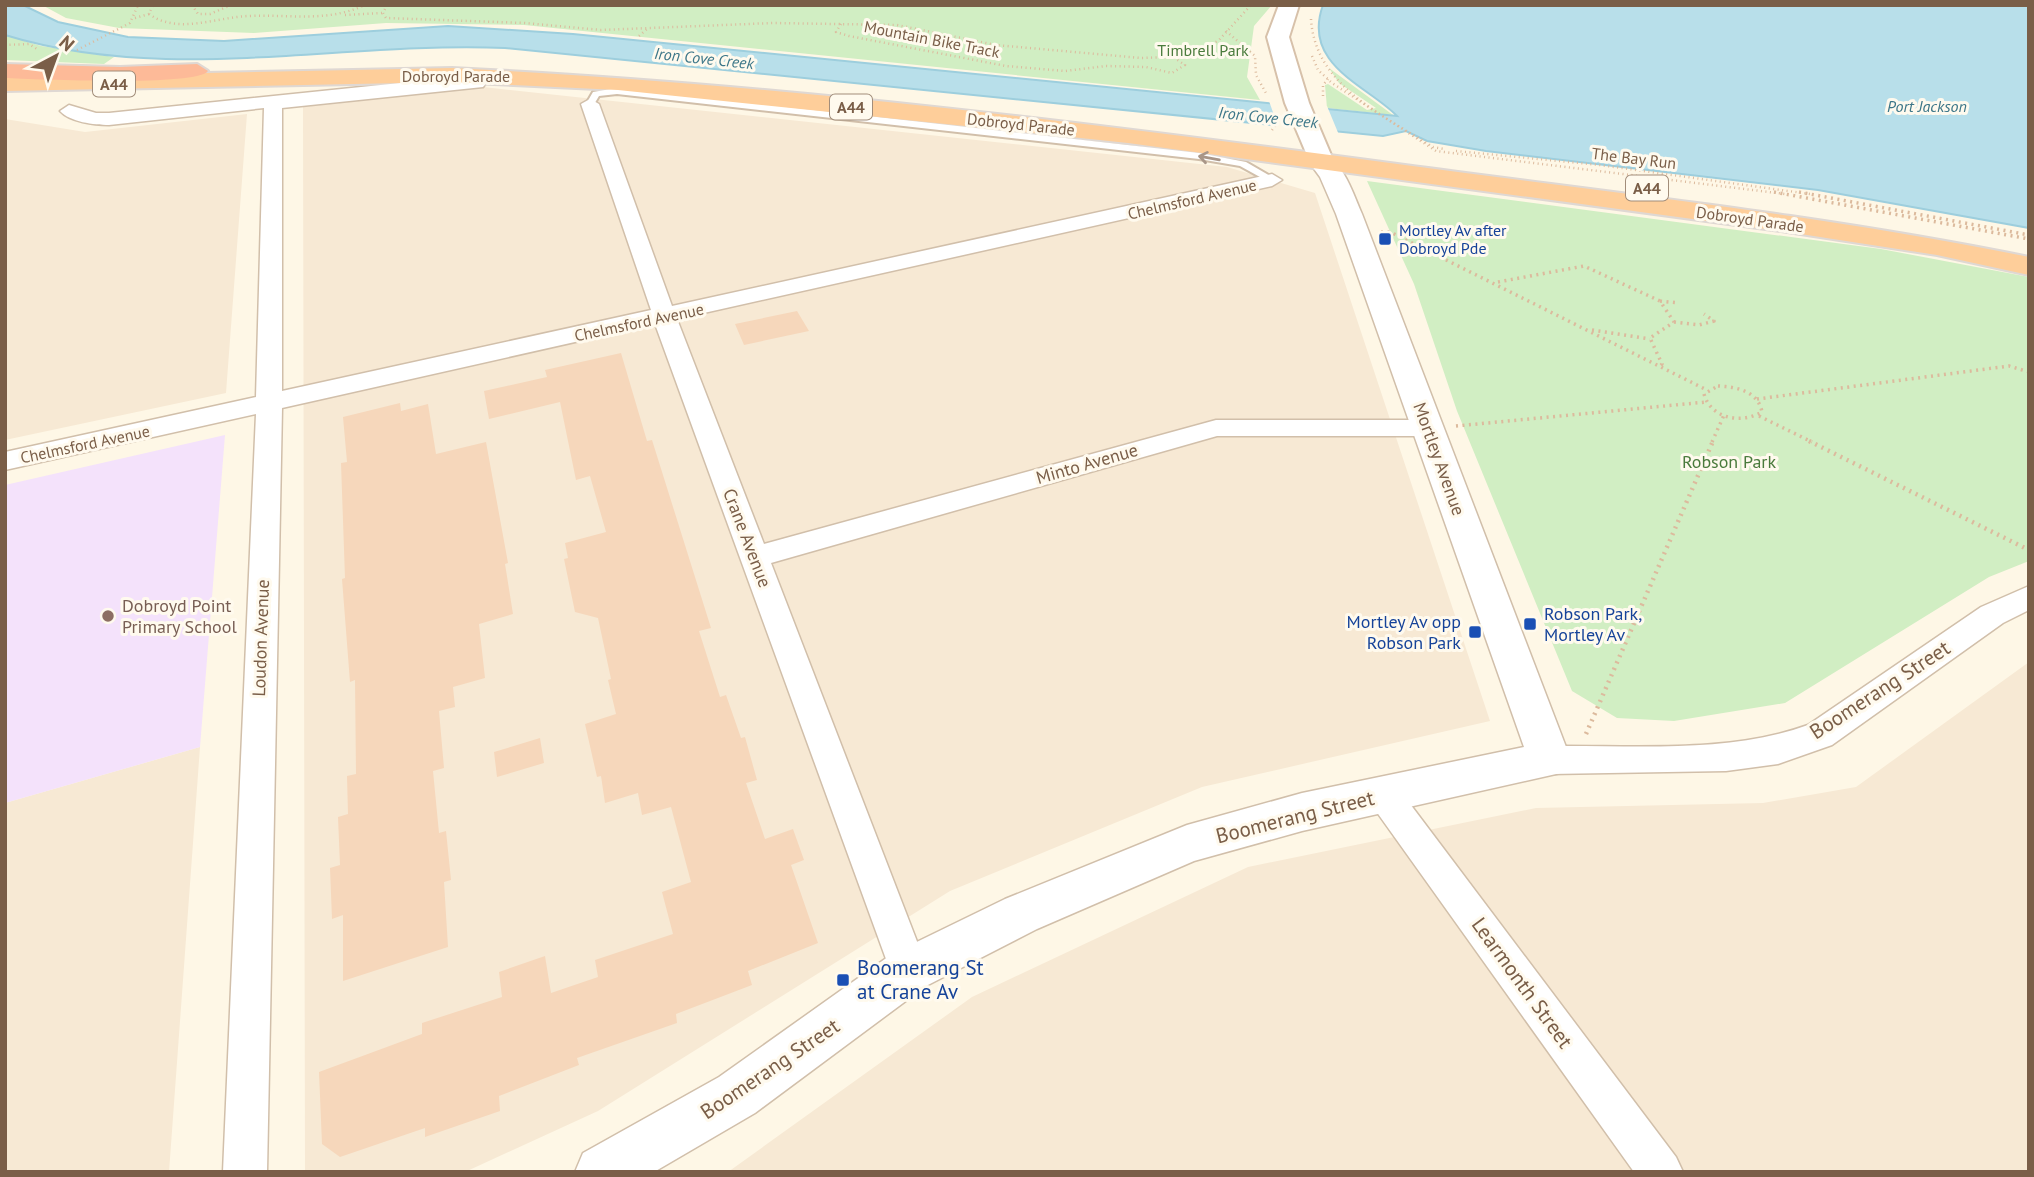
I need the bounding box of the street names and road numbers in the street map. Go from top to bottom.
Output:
street label: Mountain Bike Track [862,16,1002,62]
street label: Dobroyd Parade [402,66,510,86]
road number: A44 [93,72,135,96]
road number: A44 [830,94,872,120]
street label: Dobroyd Parade [966,108,1076,140]
street label: The Bay Run [1590,143,1678,173]
street label: Chelmsford Avenue [1126,174,1258,224]
road number: A44 [1626,176,1668,200]
street label: Dobroyd Parade [1695,202,1805,236]
street label: Chelmsford Avenue [573,299,705,345]
street label: Mortley Avenue [1408,399,1471,519]
street label: Chelmsford Avenue [19,421,151,467]
street label: Minto Avenue [1033,438,1140,489]
street label: Crane Avenue [718,485,777,591]
street label: Loudon Avenue [247,579,274,697]
street label: Boomerang Street [1804,634,1955,745]
street label: Boomerang Street [1213,784,1377,849]
street label: Learmonth Street [1466,912,1579,1054]
street label: Boomerang Street [695,1012,844,1125]

